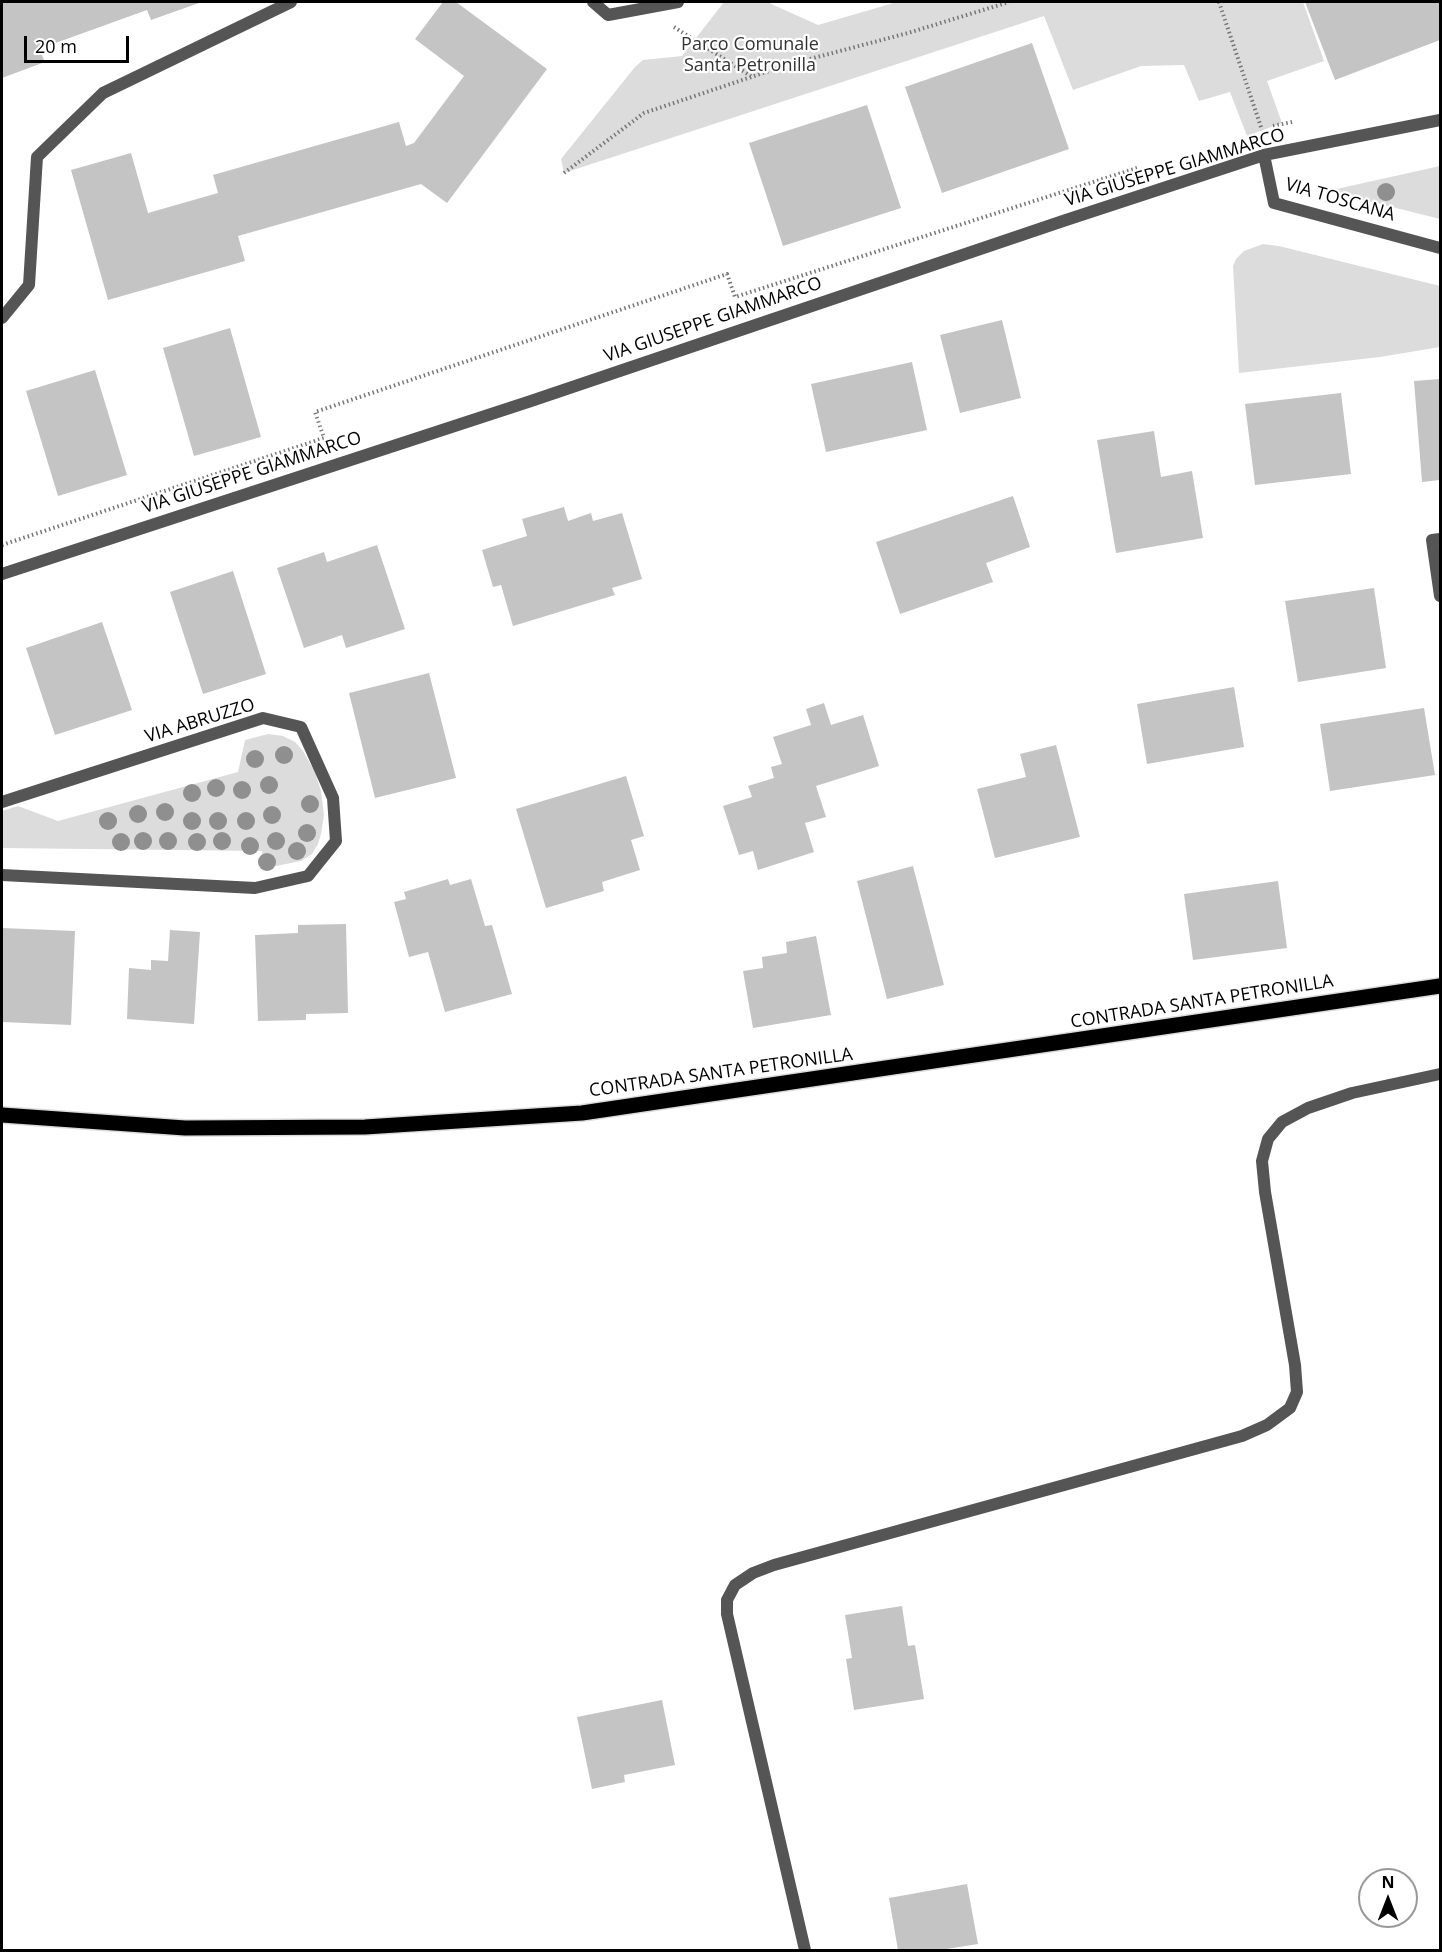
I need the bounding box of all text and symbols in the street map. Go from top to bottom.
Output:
scale bar [27,24,132,62]
text: 20 m [35,34,77,58]
park label: Parco Comunale Santa Petronilla [681,34,819,76]
street label: VIA GIUSEPPE GIAMMARCO [1062,124,1288,212]
street label: VIA TOSCANA [1283,174,1397,226]
street label: VIA GIUSEPPE GIAMMARCO [601,273,825,367]
street label: VIA GIUSEPPE GIAMMARCO [140,427,364,519]
street label: VIA ABRUZZO [142,694,258,748]
street label: CONTRADA SANTA PETRONILLA [1069,971,1335,1033]
street label: CONTRADA SANTA PETRONILLA [588,1044,854,1102]
north arrow [1358,1868,1418,1928]
text: N [1381,1871,1395,1893]

